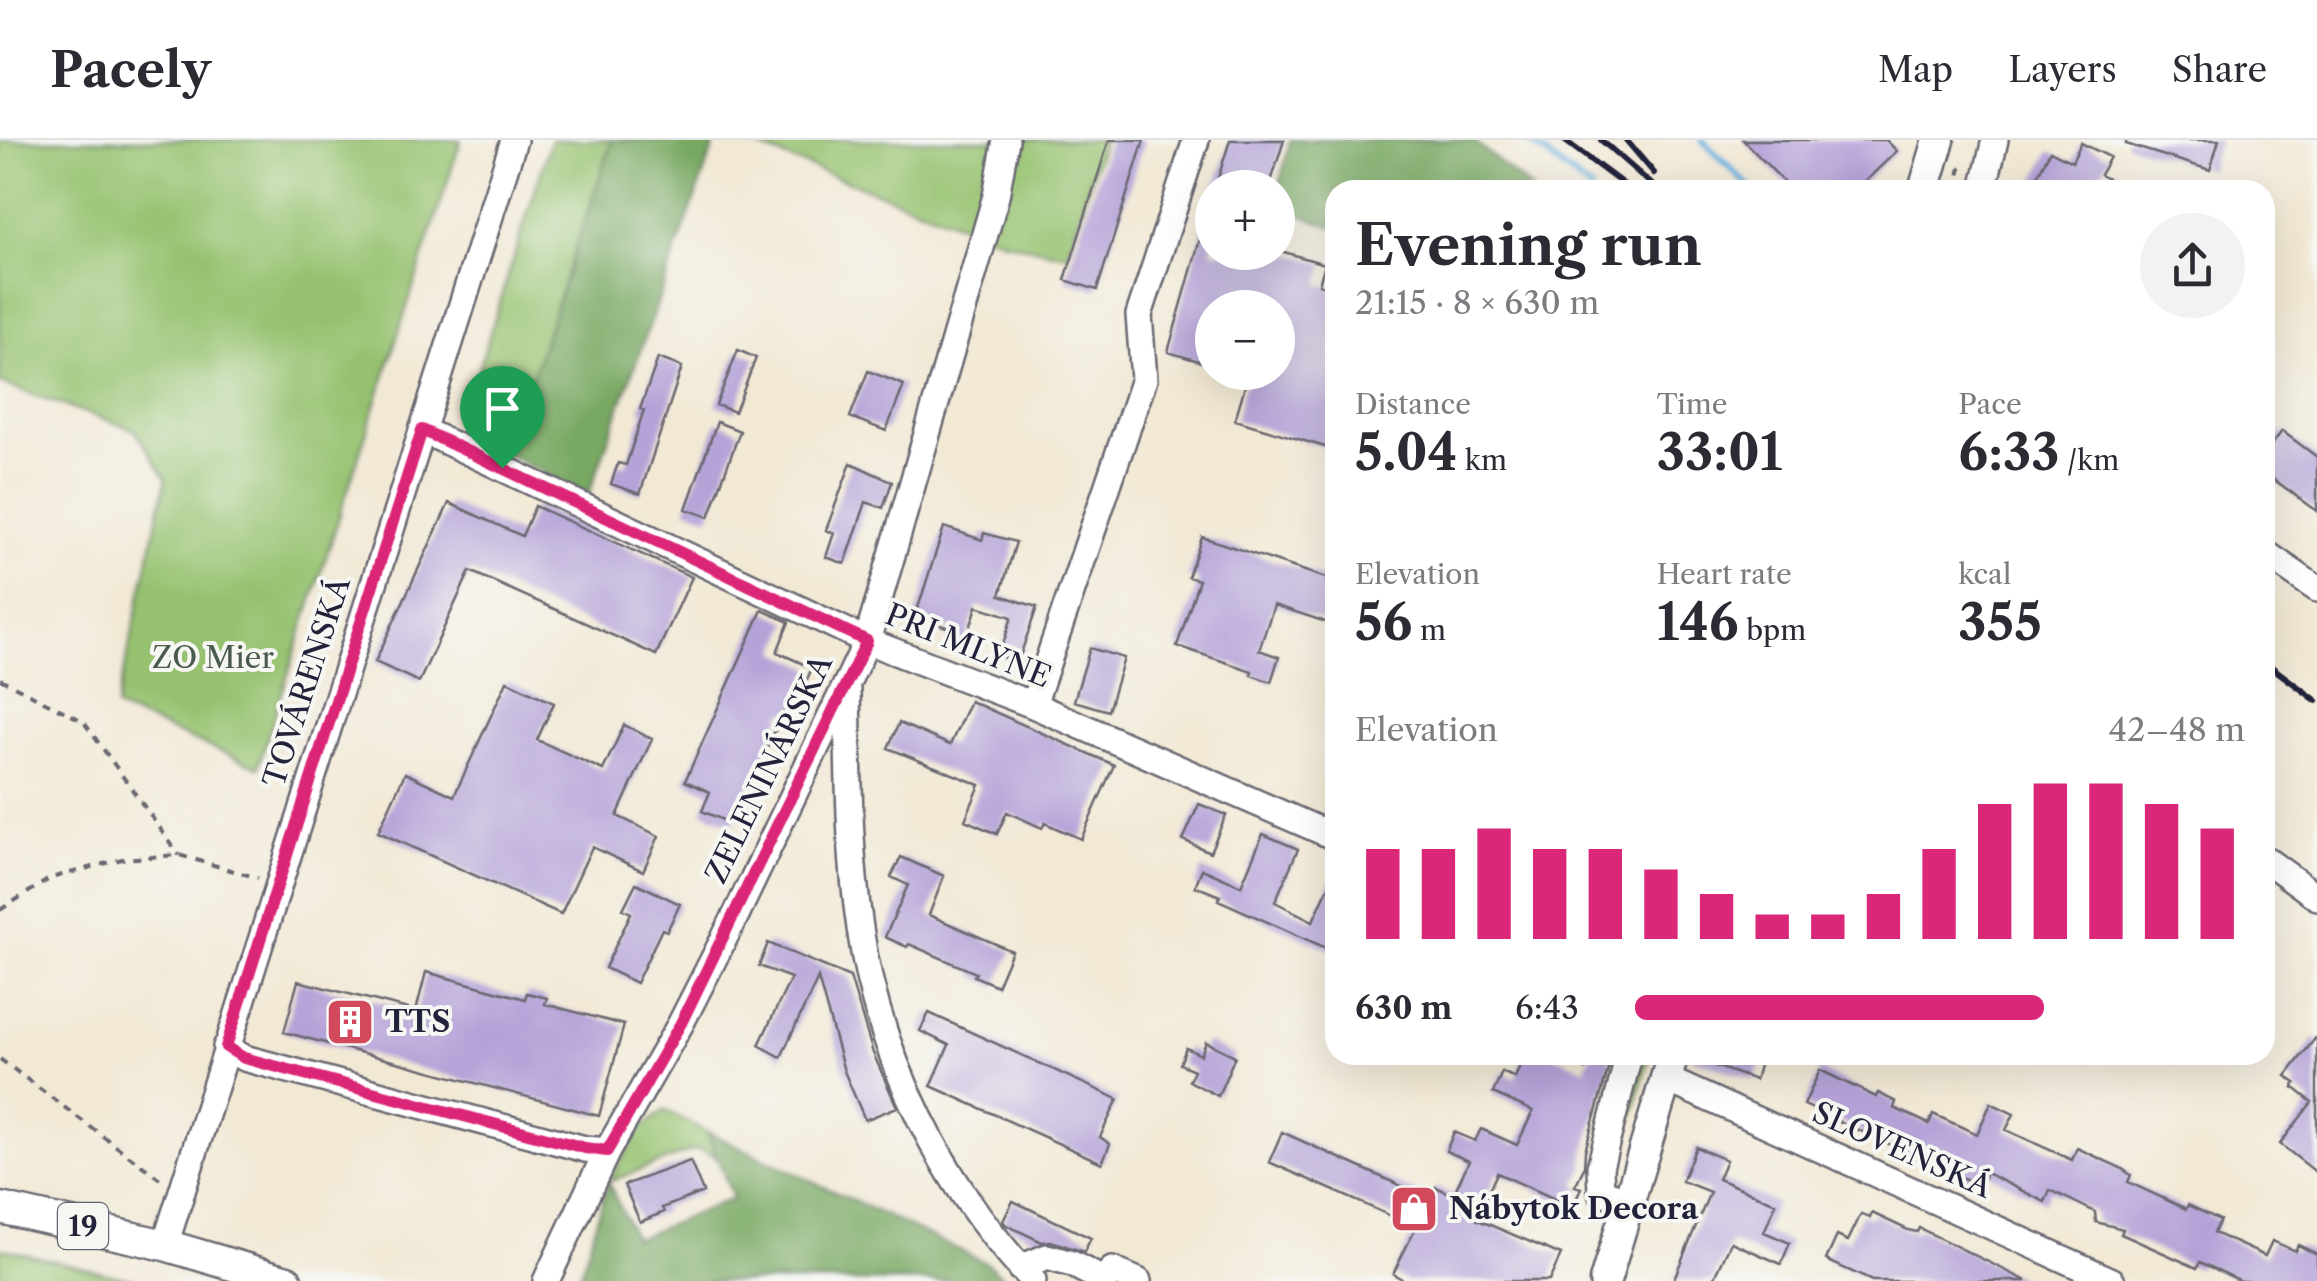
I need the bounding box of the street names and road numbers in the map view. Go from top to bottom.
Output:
street label: TOVÁRENSKÁ [255,571,358,792]
street label: PRI MLYNE [880,596,1056,695]
street label: ZELENINÁRSKA [697,648,840,889]
street label: SLOVENSKÁ [1807,1094,1998,1206]
road number: 19 [58,1203,108,1249]

